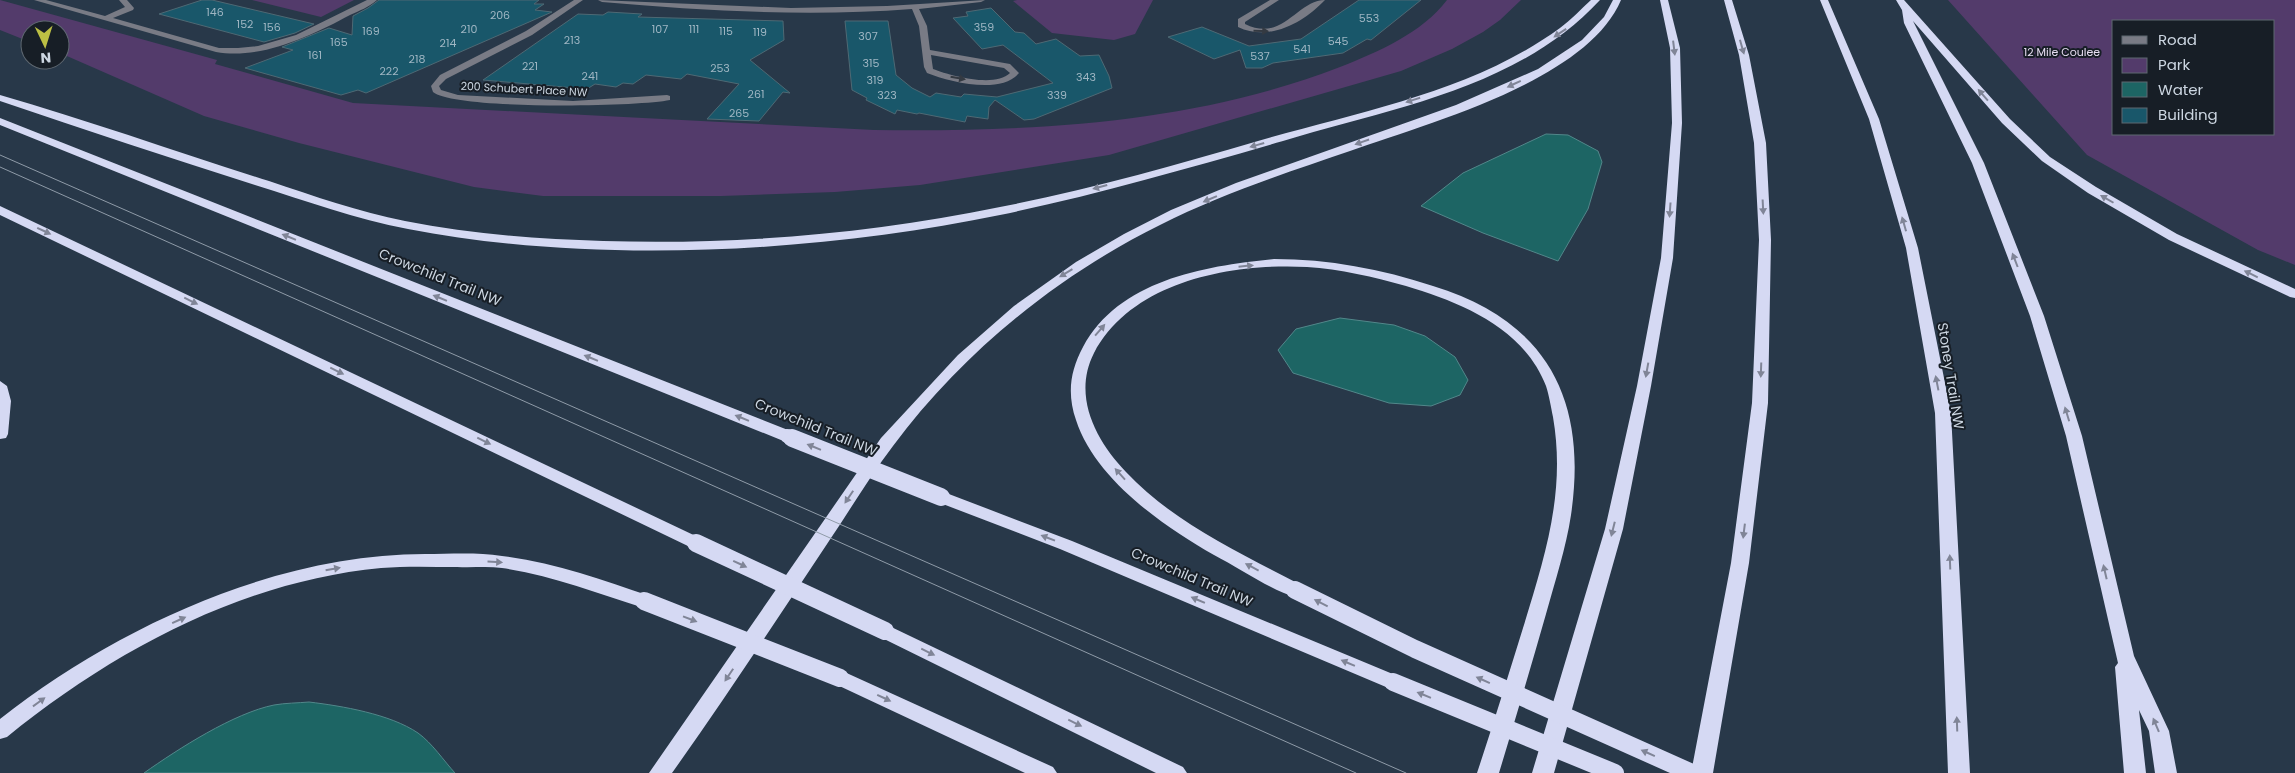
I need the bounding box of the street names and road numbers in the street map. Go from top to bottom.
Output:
street label: 200 Schubert Place NW [460,78,588,100]
street label: Crowchild Trail NW [376,243,505,311]
street label: Stoney Trail NW [1933,321,1969,431]
street label: Crowchild Trail NW [752,393,881,461]
street label: Crowchild Trail NW [1128,542,1256,612]

